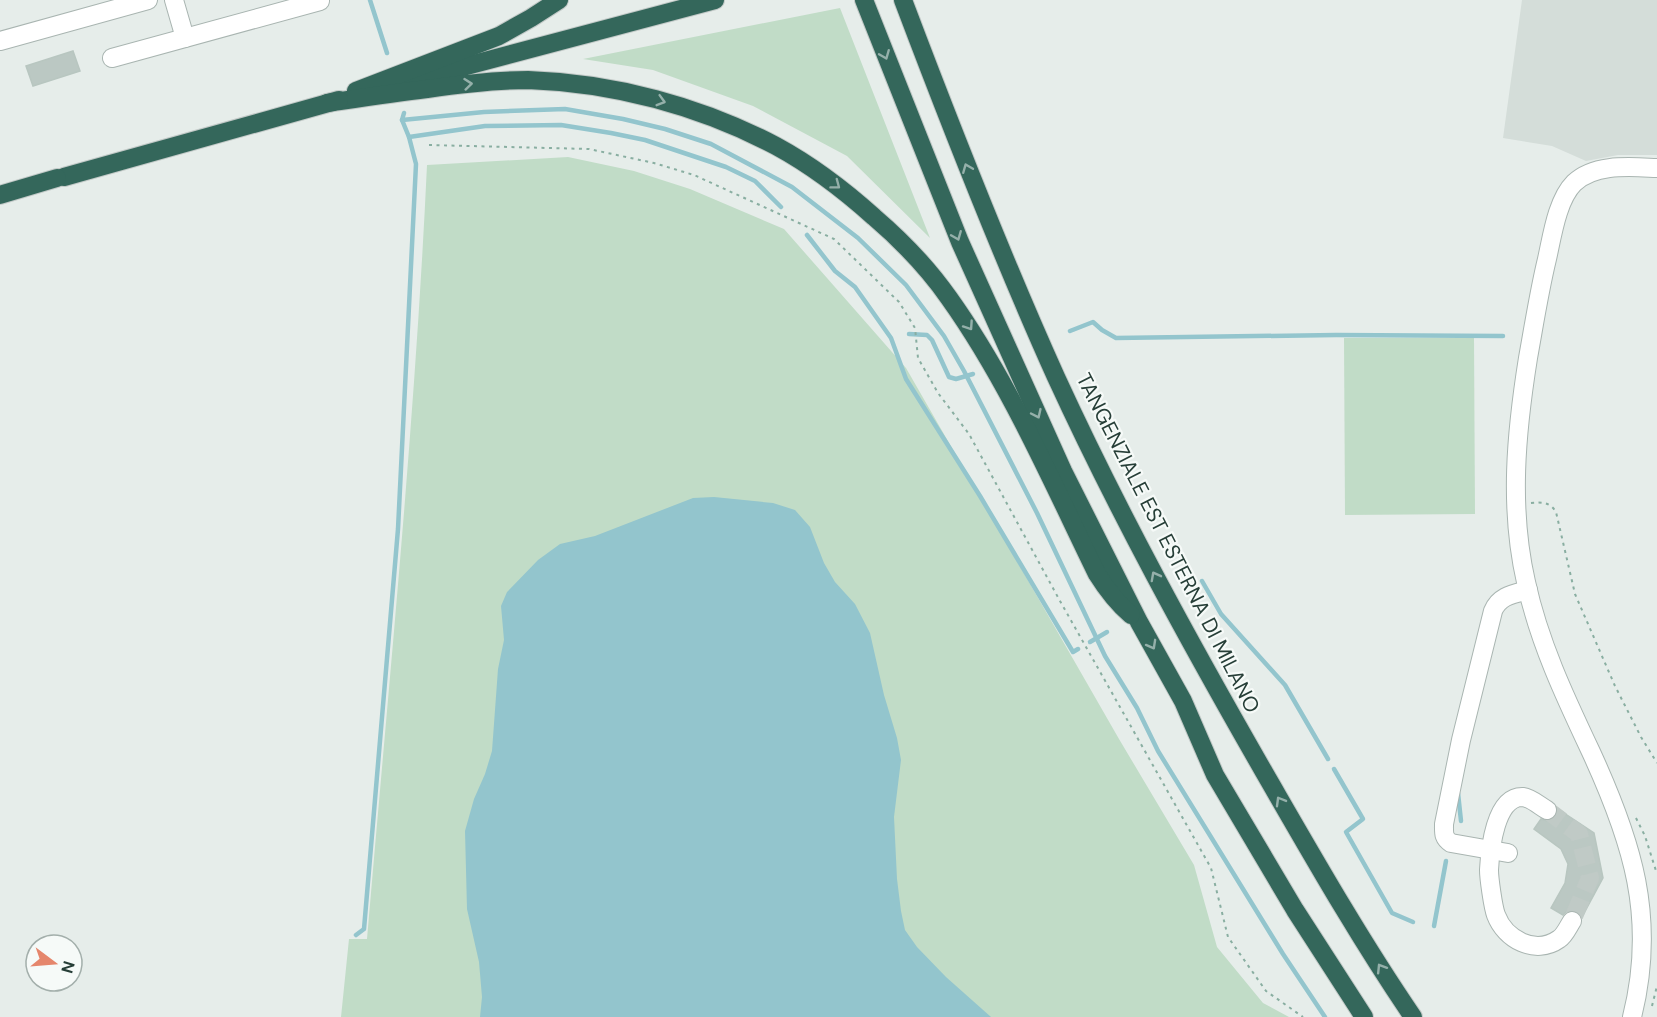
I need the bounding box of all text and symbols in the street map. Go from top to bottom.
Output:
one-way arrow [878,49,891,59]
one-way arrow [464,78,473,91]
one-way arrow [655,94,666,106]
one-way arrow [962,163,974,174]
one-way arrow [829,178,840,189]
one-way arrow [950,230,962,241]
one-way arrow [961,320,972,331]
street label: TANGENZIALE EST ESTERNA DI MILANO [1070,368,1266,718]
one-way arrow [1030,407,1042,418]
one-way arrow [1151,571,1162,582]
one-way arrow [1145,639,1156,649]
one-way arrow [1276,797,1288,807]
north arrow [24,933,84,993]
text: N [56,958,80,976]
one-way arrow [1376,964,1388,974]

